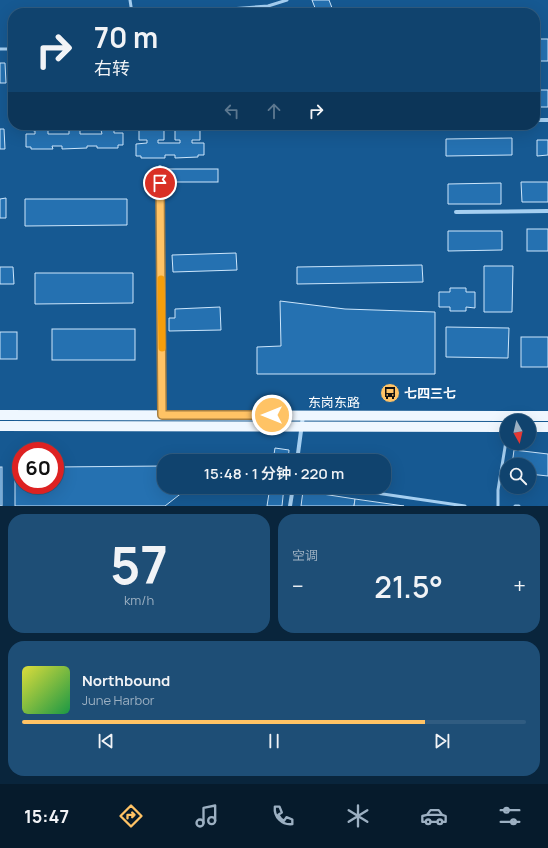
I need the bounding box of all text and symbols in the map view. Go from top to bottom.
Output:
text: 70 m [94,18,158,56]
icon: right [28,24,80,76]
text: 右转 [94,56,130,80]
icon: left [221,100,243,122]
icon: ahead [263,100,285,122]
icon: right [305,100,327,122]
pin [143,166,177,200]
icon: arrive [149,172,171,194]
bus stop icon: 七四三七 [379,382,401,404]
place label: 七四三七 [404,384,456,402]
street label: 东岗东路 [308,393,360,411]
position arrow [251,394,293,436]
north arrow [500,414,536,450]
map controls [500,414,536,494]
speed limit sign: 60 [12,442,64,494]
button: search [500,458,536,494]
text: 15:48 · 1 分钟 · 220 m [204,463,344,484]
text: 57 [110,529,168,600]
text: 空调 [292,546,318,564]
text: 21.5° [374,566,443,607]
text: − [292,571,304,601]
text: + [513,571,526,601]
text: km/h [124,591,154,609]
text: Northbound [82,670,170,691]
text: June Harbor [82,691,155,709]
icon: previous [95,730,117,752]
icon: pause [263,730,285,752]
icon: next [431,730,453,752]
icon: directions [117,802,145,830]
icon: music [193,802,221,830]
icon: phone [269,802,297,830]
icon: climate [344,802,372,830]
icon: car [420,802,448,830]
icon: filters [496,802,524,830]
text: 15:47 [24,804,69,828]

